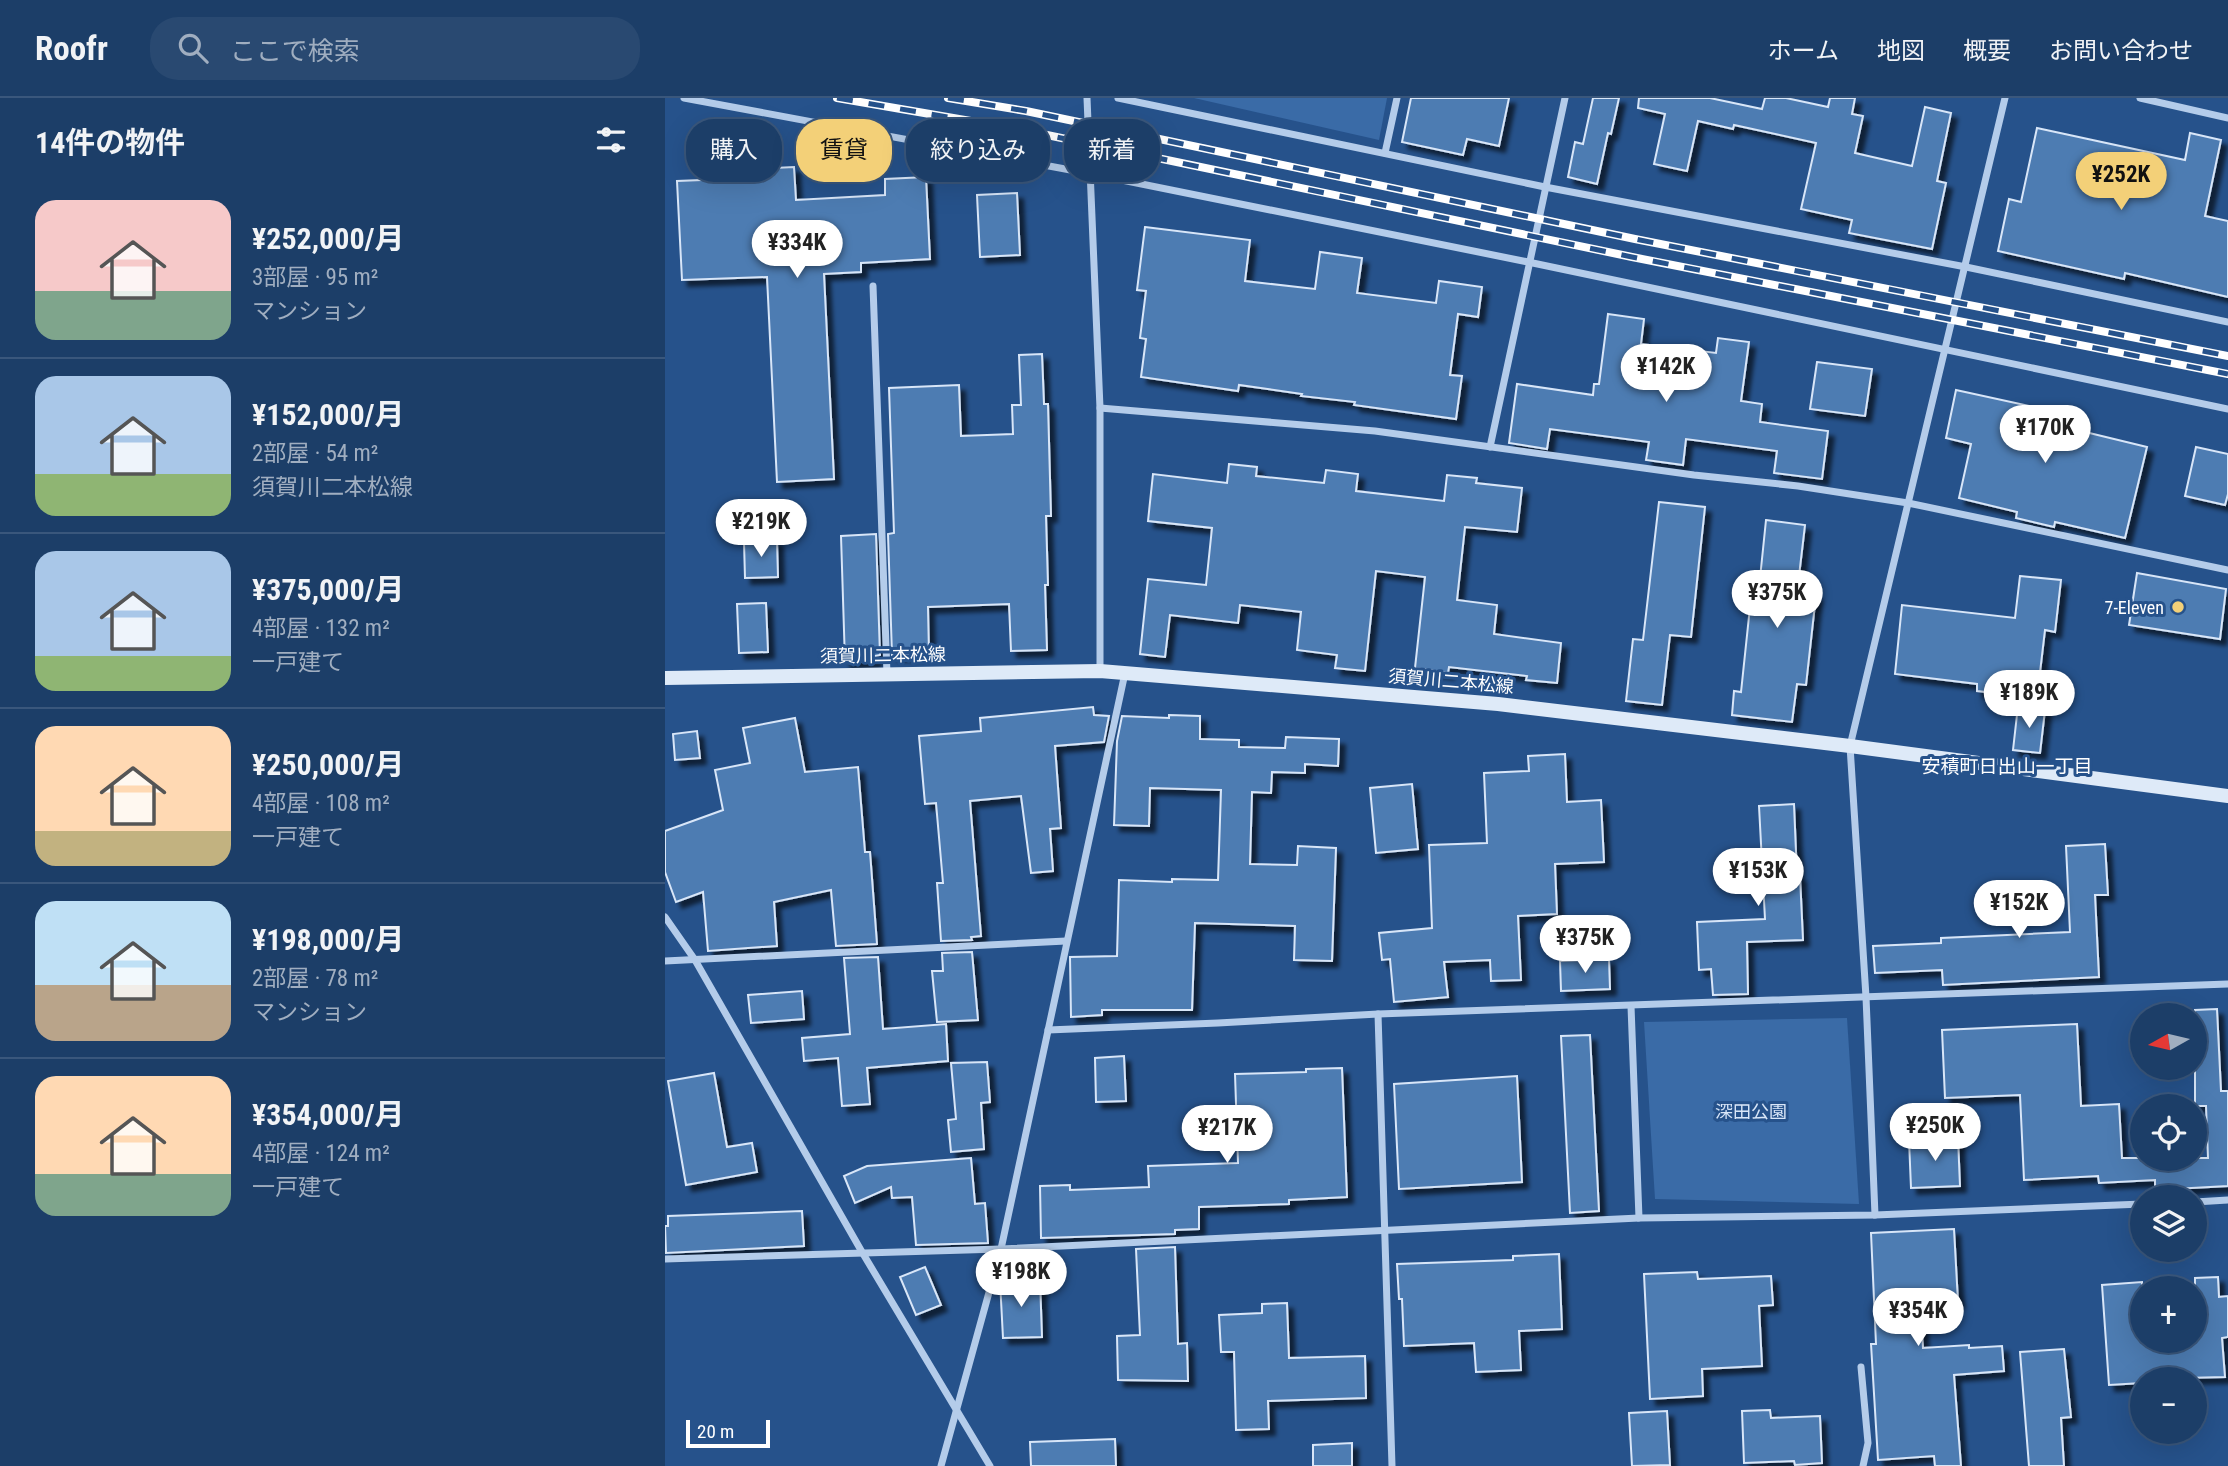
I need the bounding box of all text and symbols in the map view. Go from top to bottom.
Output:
search box [150,17,640,80]
text: Roofr [35,29,108,68]
icon: search [174,29,212,67]
text: ここで検索 [230,36,360,66]
text: ホーム [1768,37,1839,65]
text: 地図 [1877,37,1925,65]
text: 概要 [1963,37,2011,65]
text: お問い合わせ [2049,37,2193,65]
chip: 購入 [686,119,782,182]
chip: 賃貸 [796,119,892,182]
chip: 絞り込み [906,119,1050,182]
chip: 新着 [1064,119,1160,182]
icon: filters [592,121,630,159]
text: 14件の物件 [35,125,185,160]
pin: ¥252K [2072,152,2170,212]
text: ¥252K [2092,161,2150,188]
pin: ¥334K [748,220,846,280]
text: ¥252,000/月 [252,221,405,256]
icon: home [91,228,175,312]
text: ¥334K [768,229,826,256]
text: 3部屋 · 95 m² [252,264,378,291]
text: マンション [252,298,367,325]
pin: ¥142K [1617,344,1715,404]
text: ¥142K [1637,353,1695,380]
text: ¥152,000/月 [252,397,405,432]
icon: home [91,404,175,488]
pin: ¥170K [1996,406,2094,465]
text: ¥170K [2016,414,2074,441]
text: 2部屋 · 54 m² [252,440,378,467]
text: 須賀川二本松線 [252,474,413,501]
pin: ¥219K [712,500,810,559]
text: ¥219K [732,508,790,535]
pin: ¥375K [1728,570,1826,630]
text: ¥375,000/月 [252,572,405,607]
icon: home [91,579,175,663]
text: ¥375K [1748,579,1806,606]
place label: 7-Eleven [2105,597,2164,618]
marker: 7-Eleven [2170,599,2186,615]
text: 4部屋 · 132 m² [252,615,390,642]
street label: 須賀川二本松線 [820,643,946,667]
text: 一戸建て [252,649,344,676]
street label: 須賀川二本松線 [1387,665,1515,697]
pin: ¥189K [1980,670,2078,730]
text: ¥189K [2000,679,2058,706]
text: ¥250,000/月 [252,747,405,782]
icon: home [91,754,175,838]
district label: 安積町日出山一丁目 [1921,755,2093,778]
text: 4部屋 · 108 m² [252,790,390,817]
text: 一戸建て [252,824,344,851]
pin: ¥153K [1709,848,1807,908]
text: ¥153K [1729,857,1787,884]
pin: ¥152K [1970,880,2068,940]
text: ¥152K [1990,889,2048,916]
pin: ¥375K [1536,916,1634,975]
text: ¥198,000/月 [252,922,405,957]
text: ¥375K [1556,924,1614,951]
icon: home [91,929,175,1013]
text: 2部屋 · 78 m² [252,965,378,992]
text: マンション [252,999,367,1026]
north arrow [2130,1003,2207,1080]
map controls [2130,1003,2207,1444]
button: locate [2130,1094,2207,1171]
text: ¥354,000/月 [252,1097,405,1132]
park label: 深田公園 [1715,1101,1787,1122]
icon: home [91,1104,175,1188]
pin: ¥250K [1886,1104,1984,1163]
pin: ¥217K [1178,1105,1276,1165]
text: ¥250K [1906,1112,1964,1139]
text: ¥217K [1198,1114,1256,1141]
text: 4部屋 · 124 m² [252,1140,390,1167]
text: 一戸建て [252,1174,344,1201]
button: layers [2130,1185,2207,1262]
pin: ¥198K [972,1250,1070,1309]
text: ¥198K [992,1258,1050,1285]
button: + [2130,1276,2207,1353]
pin: ¥354K [1869,1288,1967,1348]
text: ¥354K [1889,1297,1947,1324]
button: − [2130,1367,2207,1444]
scale bar [686,1417,770,1449]
text: 20 m [697,1420,734,1443]

